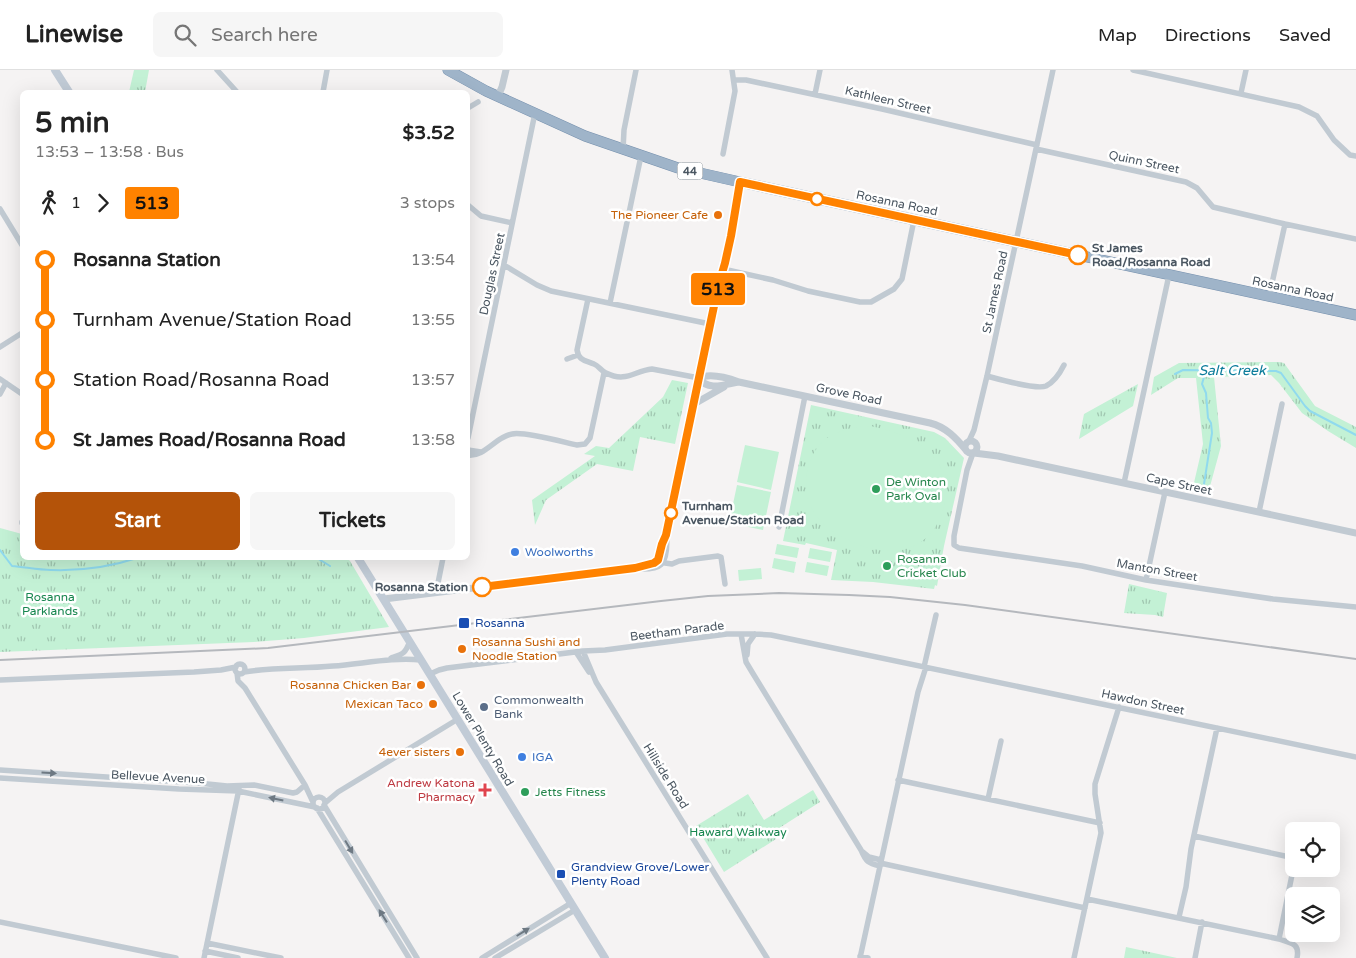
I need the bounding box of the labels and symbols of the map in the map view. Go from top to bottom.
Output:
street label: Kathleen Street [844,83,933,117]
street label: Quinn Street [1107,148,1181,176]
road number: 44 [678,162,702,180]
street label: Rosanna Road [855,188,939,218]
unlabelled marker [810,192,824,206]
place label: The Pioneer Cafe [611,208,708,222]
marker: The Pioneer Cafe [712,209,724,221]
street label: Douglas Street [476,231,508,316]
place label: St James Road/Rosanna Road [1092,241,1210,269]
marker: St James Road/Rosanna Road [1068,245,1088,265]
street label: St James Road [979,249,1011,335]
line badge: 513 [689,273,747,305]
street label: Rosanna Road [1251,274,1335,304]
water label: Salt Creek [1198,362,1267,379]
street label: Grove Road [815,380,883,408]
street label: Cape Street [1145,470,1214,498]
place label: De Winton Park Oval [886,475,946,503]
marker: De Winton Park Oval [870,483,882,495]
place label: Turnham Avenue/Station Road [681,499,804,527]
marker: Turnham Avenue/Station Road [664,506,678,520]
place label: Woolworths [525,545,593,559]
marker: Woolworths [509,546,521,558]
place label: Rosanna Cricket Club [897,552,966,580]
street label: Manton Street [1115,556,1199,584]
marker: Rosanna Cricket Club [881,560,893,572]
marker: Rosanna Station [472,577,492,597]
place label: Rosanna Station [375,580,468,594]
park label: Rosanna Parklands [22,590,78,618]
marker: Rosanna [457,616,471,630]
place label: Rosanna [475,616,525,630]
street label: Beetham Parade [629,618,725,644]
place label: Rosanna Sushi and Noodle Station [472,635,580,663]
marker: Rosanna Sushi and Noodle Station [456,643,468,655]
place label: Rosanna Chicken Bar [290,678,411,692]
marker: Rosanna Chicken Bar [415,679,427,691]
street label: Hawdon Street [1100,686,1186,718]
street label: Lower Plenty Road [449,689,517,789]
place label: Commonwealth Bank [494,693,584,721]
place label: Mexican Taco [345,697,423,711]
marker: Mexican Taco [427,698,439,710]
marker: Commonwealth Bank [478,701,490,713]
street label: Hillside Road [640,741,692,811]
place label: 4ever sisters [379,745,450,759]
marker: 4ever sisters [454,746,466,758]
place label: IGA [532,750,554,764]
marker: IGA [516,751,528,763]
street label: Bellevue Avenue [111,768,206,786]
one-way arrow [41,770,57,778]
place label: Andrew Katona Pharmacy [387,776,476,804]
marker: Andrew Katona Pharmacy [479,784,491,796]
place label: Jetts Fitness [535,785,606,799]
marker: Jetts Fitness [519,786,531,798]
one-way arrow [269,795,284,803]
park label: Haward Walkway [689,825,787,839]
one-way arrow [344,841,353,854]
place label: Grandview Grove/Lower Plenty Road [571,860,709,888]
marker: Grandview Grove/Lower Plenty Road [555,868,567,880]
one-way arrow [379,910,388,923]
one-way arrow [517,928,530,937]

